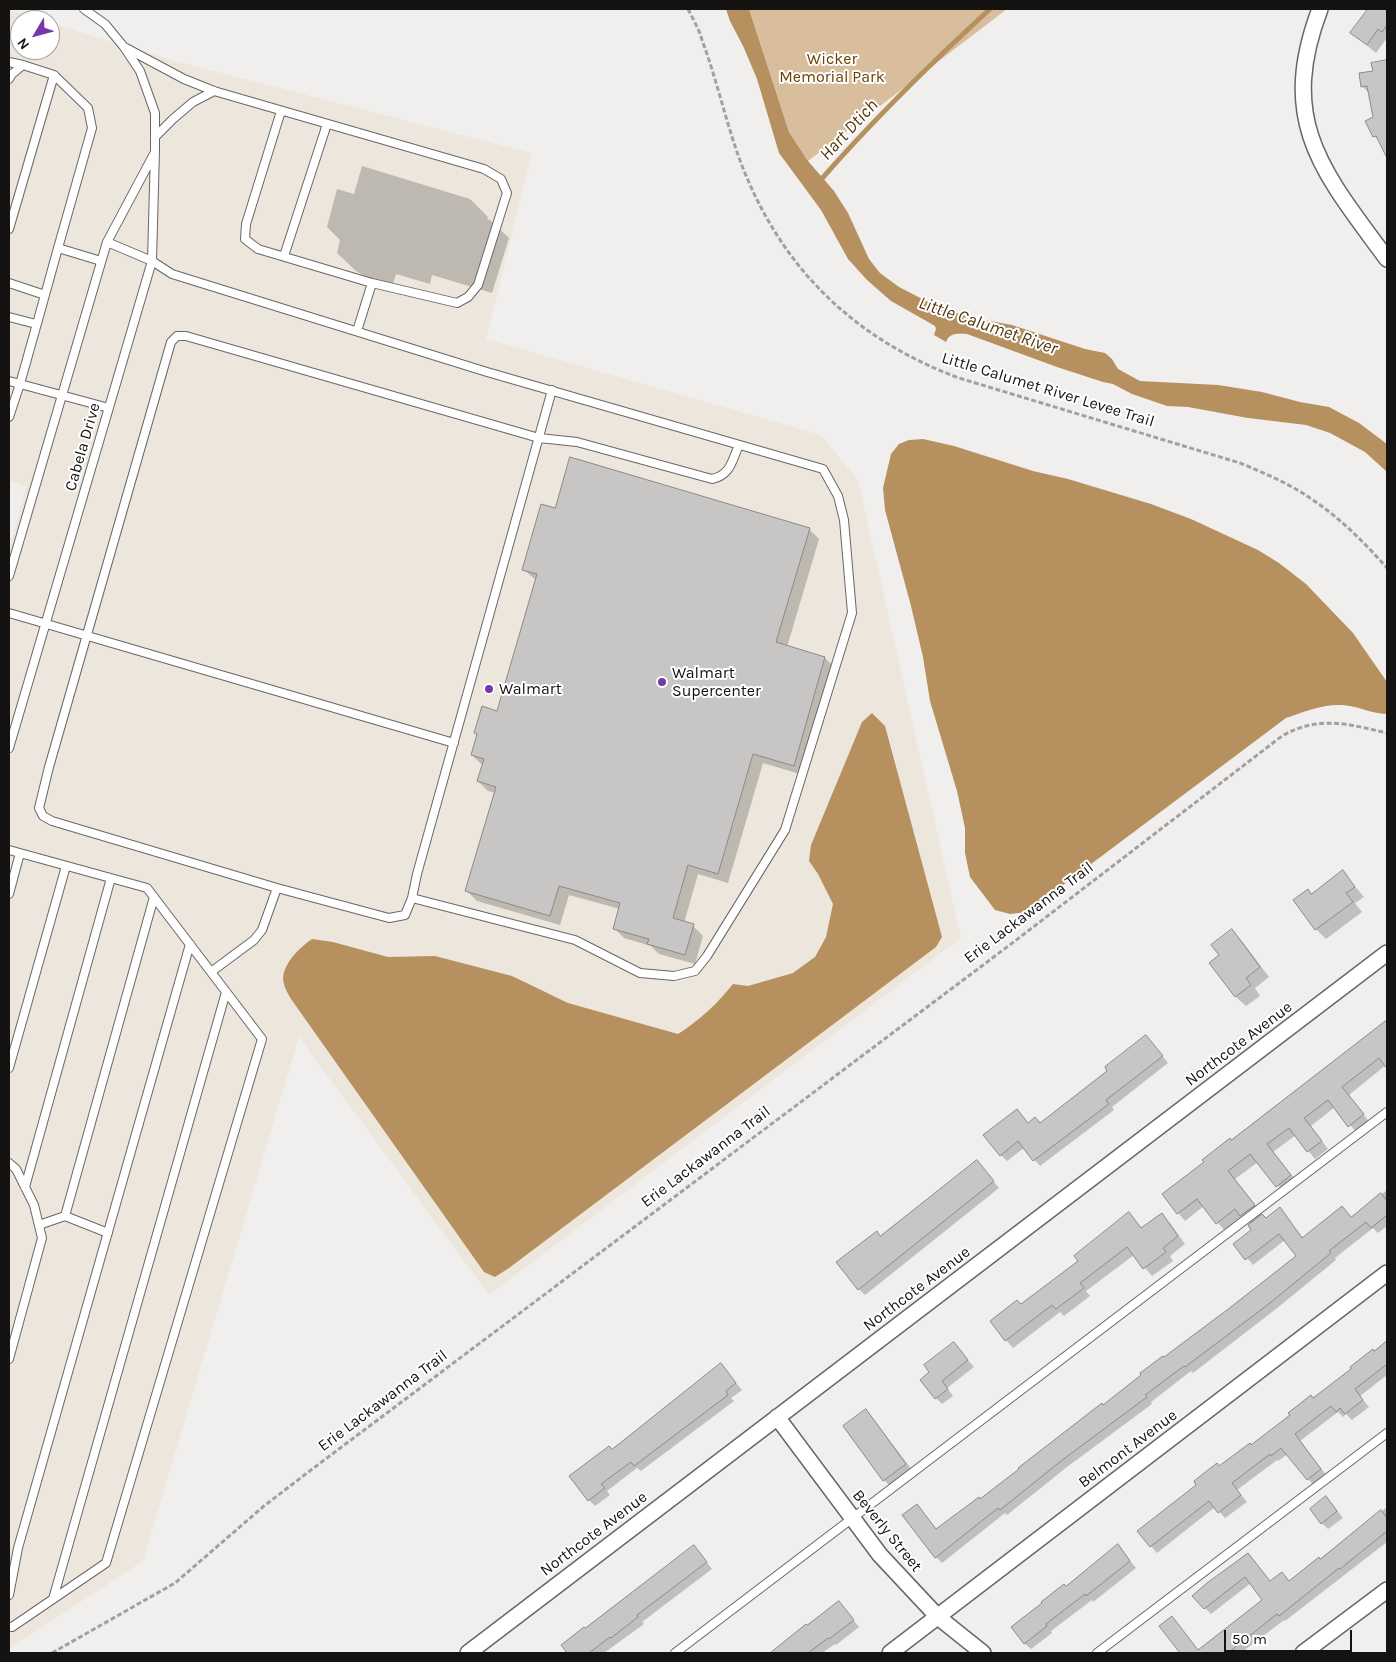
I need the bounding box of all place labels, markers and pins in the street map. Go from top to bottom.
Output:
place label: Walmart Supercenter [672,663,761,701]
marker: Walmart Supercenter [656,676,668,688]
place label: Walmart [499,679,562,699]
marker: Walmart [483,683,495,695]

